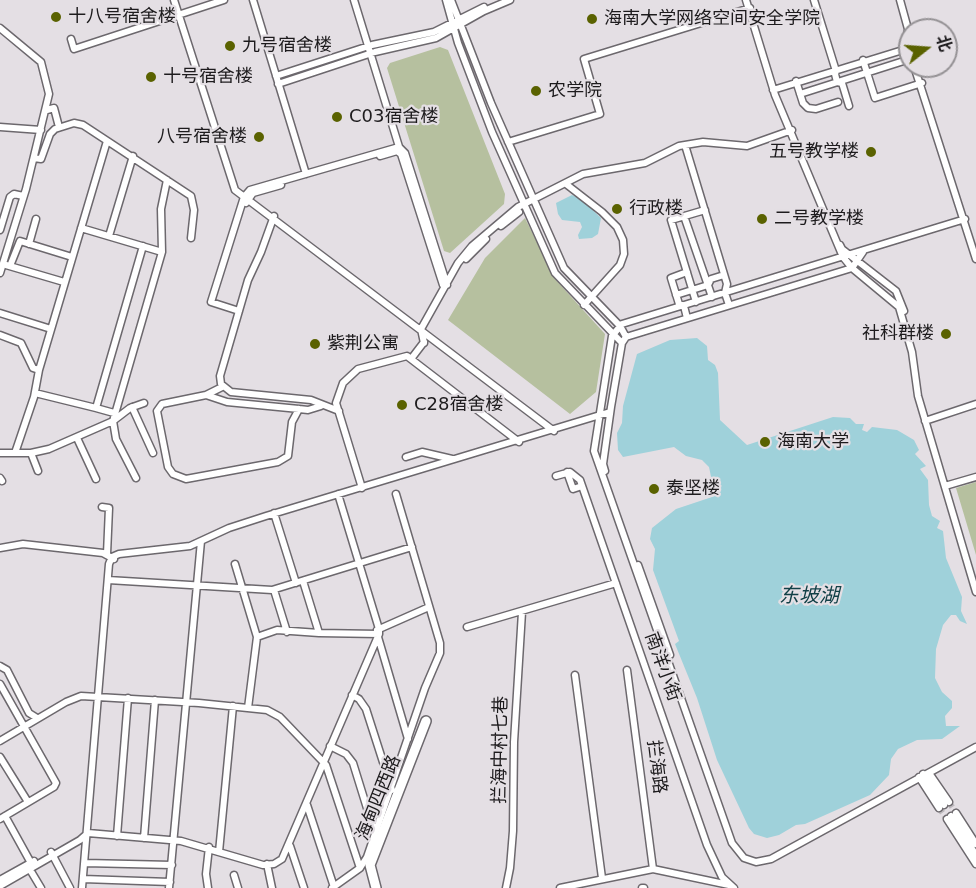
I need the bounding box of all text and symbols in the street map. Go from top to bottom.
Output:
place label: 十八号宿舍楼 [68,6,176,28]
place label: 海南大学网络空间安全学院 [604,8,820,30]
marker: 十八号宿舍楼 [49,10,63,24]
marker: 海南大学网络空间安全学院 [585,12,599,26]
north arrow [898,18,958,78]
text: 北 [932,33,955,54]
place label: 九号宿舍楼 [242,35,332,57]
marker: 九号宿舍楼 [223,39,237,53]
place label: 十号宿舍楼 [163,66,253,88]
marker: 十号宿舍楼 [144,70,158,84]
place label: 农学院 [548,80,602,102]
marker: 农学院 [529,84,543,98]
place label: C03宿舍楼 [349,106,438,128]
marker: C03宿舍楼 [330,110,344,124]
place label: 八号宿舍楼 [157,126,247,148]
marker: 八号宿舍楼 [252,130,266,144]
place label: 五号教学楼 [769,141,859,163]
marker: 五号教学楼 [864,145,878,159]
place label: 行政楼 [629,198,683,220]
marker: 行政楼 [610,202,624,216]
place label: 二号教学楼 [774,208,864,230]
marker: 二号教学楼 [755,212,769,226]
place label: 社科群楼 [862,323,934,345]
marker: 社科群楼 [939,327,953,341]
place label: 紫荆公寓 [327,333,399,355]
marker: 紫荆公寓 [308,337,322,351]
place label: C28宿舍楼 [414,394,503,416]
marker: C28宿舍楼 [395,398,409,412]
place label: 海南大学 [777,431,849,453]
marker: 海南大学 [758,435,772,449]
place label: 泰坚楼 [666,478,720,500]
marker: 泰坚楼 [647,482,661,496]
water label: 东坡湖 [779,585,839,609]
street label: 南洋小街 [640,629,684,705]
street label: 拦海中村七巷 [489,696,513,804]
street label: 拦海路 [642,739,670,795]
street label: 海甸四西路 [352,752,406,844]

